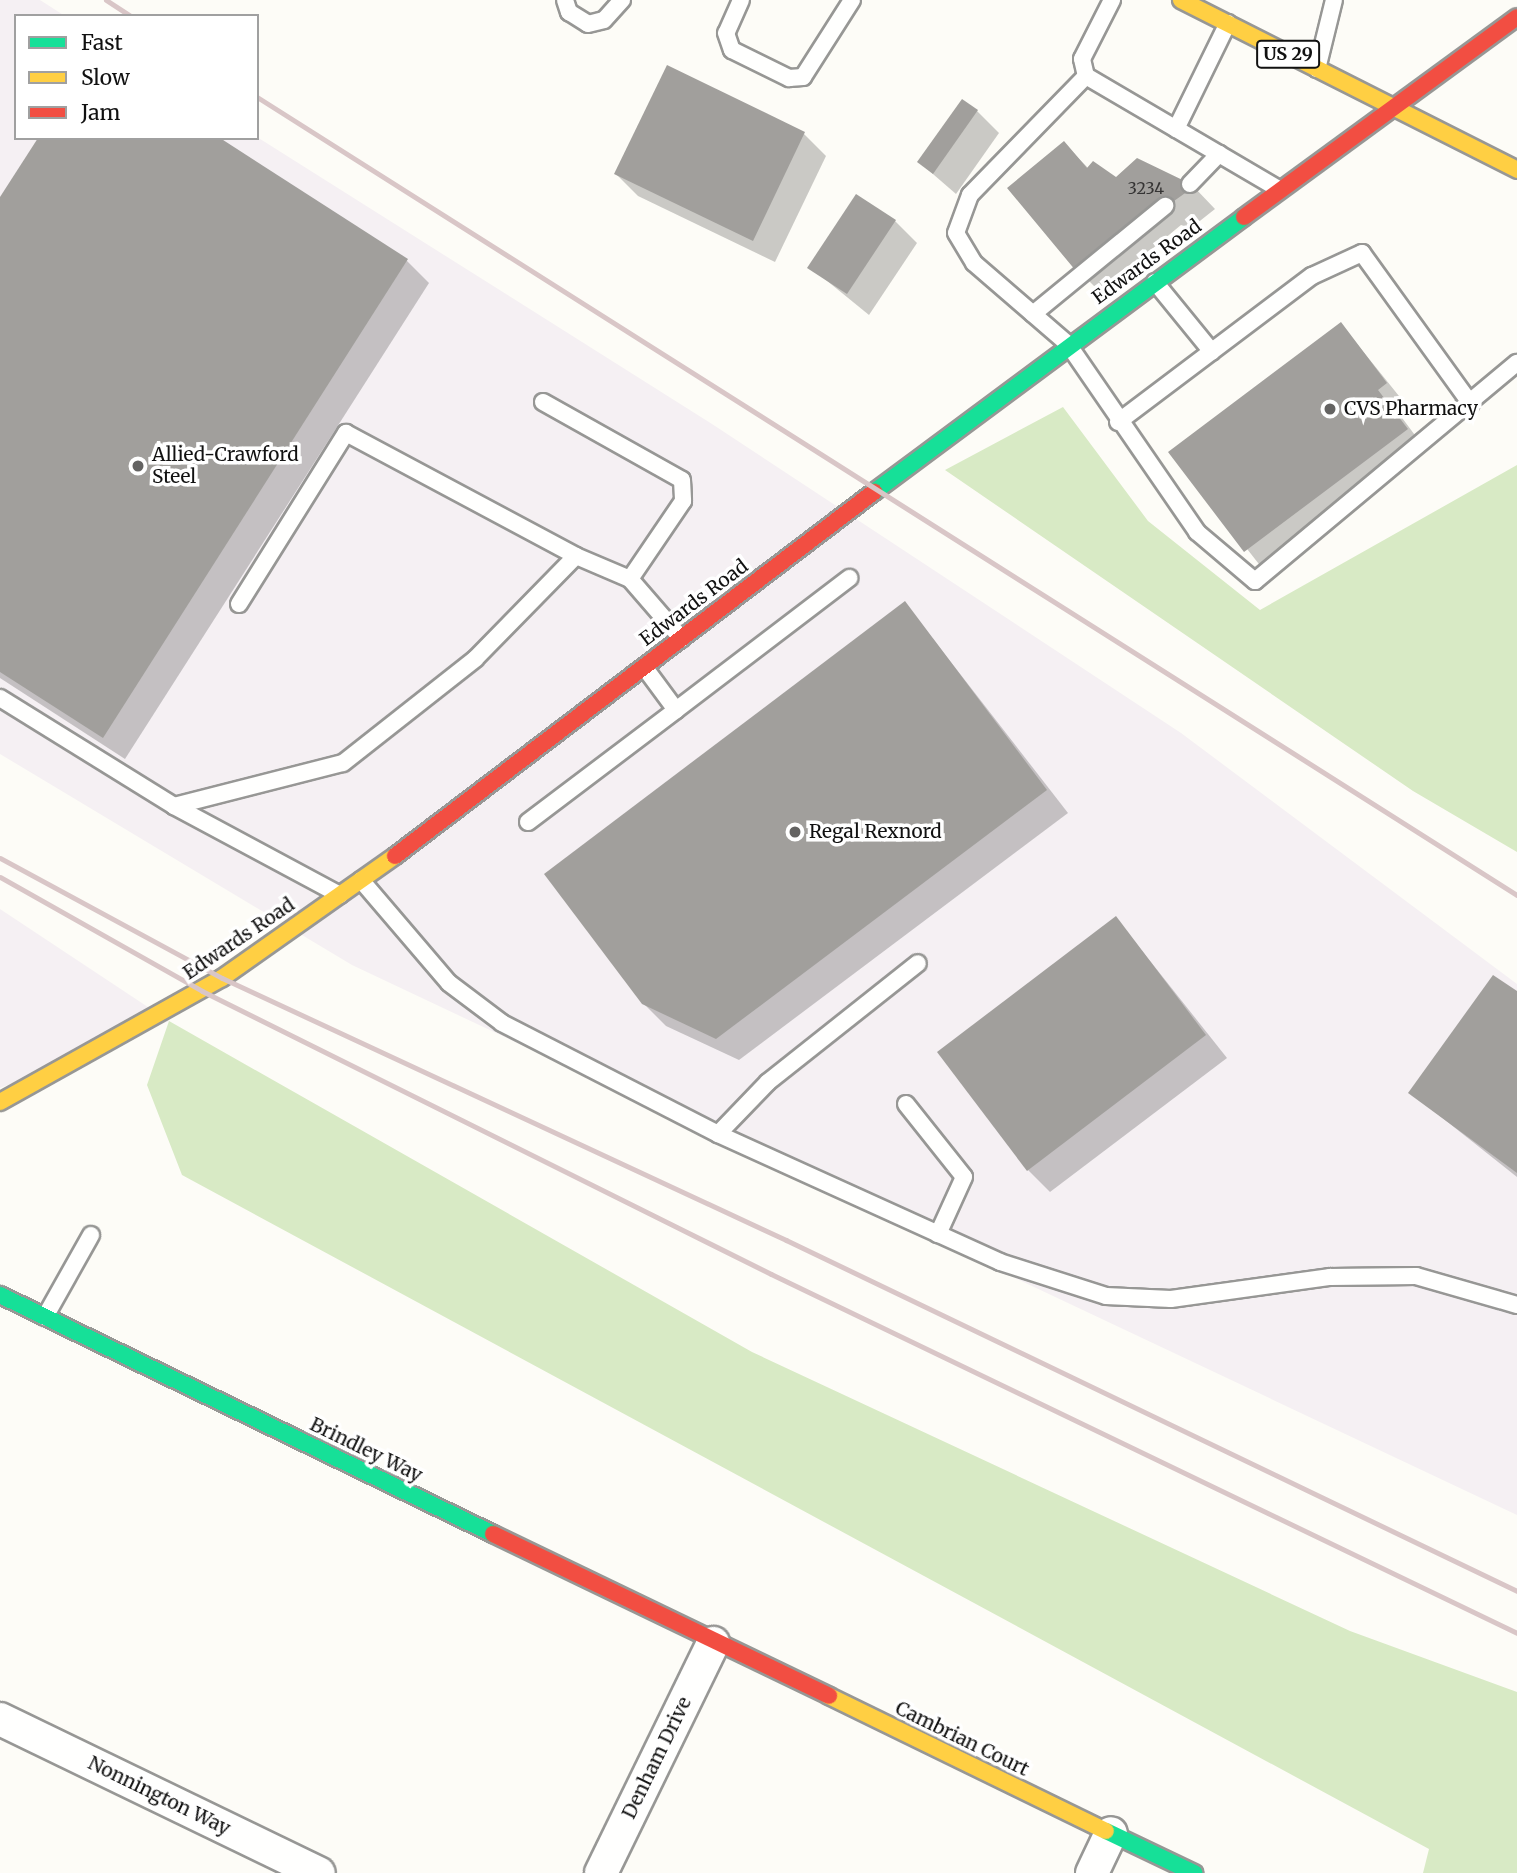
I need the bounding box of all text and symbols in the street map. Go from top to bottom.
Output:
legend [14,14,259,140]
text: Fast [81,29,123,56]
road number: US 29 [1255,40,1321,68]
text: Slow [81,64,130,91]
text: Jam [81,99,120,126]
house number: 3234 [1128,178,1164,198]
street label: Edwards Road [1088,215,1206,309]
place label: CVS Pharmacy [1344,398,1478,420]
marker: CVS Pharmacy [1322,401,1338,417]
place label: Allied-Crawford Steel [152,444,299,488]
marker: Allied-Crawford Steel [130,458,146,474]
street label: Edwards Road [636,555,752,651]
place label: Regal Rexnord [809,821,942,843]
marker: Regal Rexnord [787,824,803,840]
street label: Edwards Road [179,893,299,985]
street label: Brindley Way [306,1413,426,1487]
street label: Denham Drive [618,1693,696,1823]
street label: Cambrian Court [892,1697,1032,1781]
street label: Nonnington Way [84,1752,234,1840]

